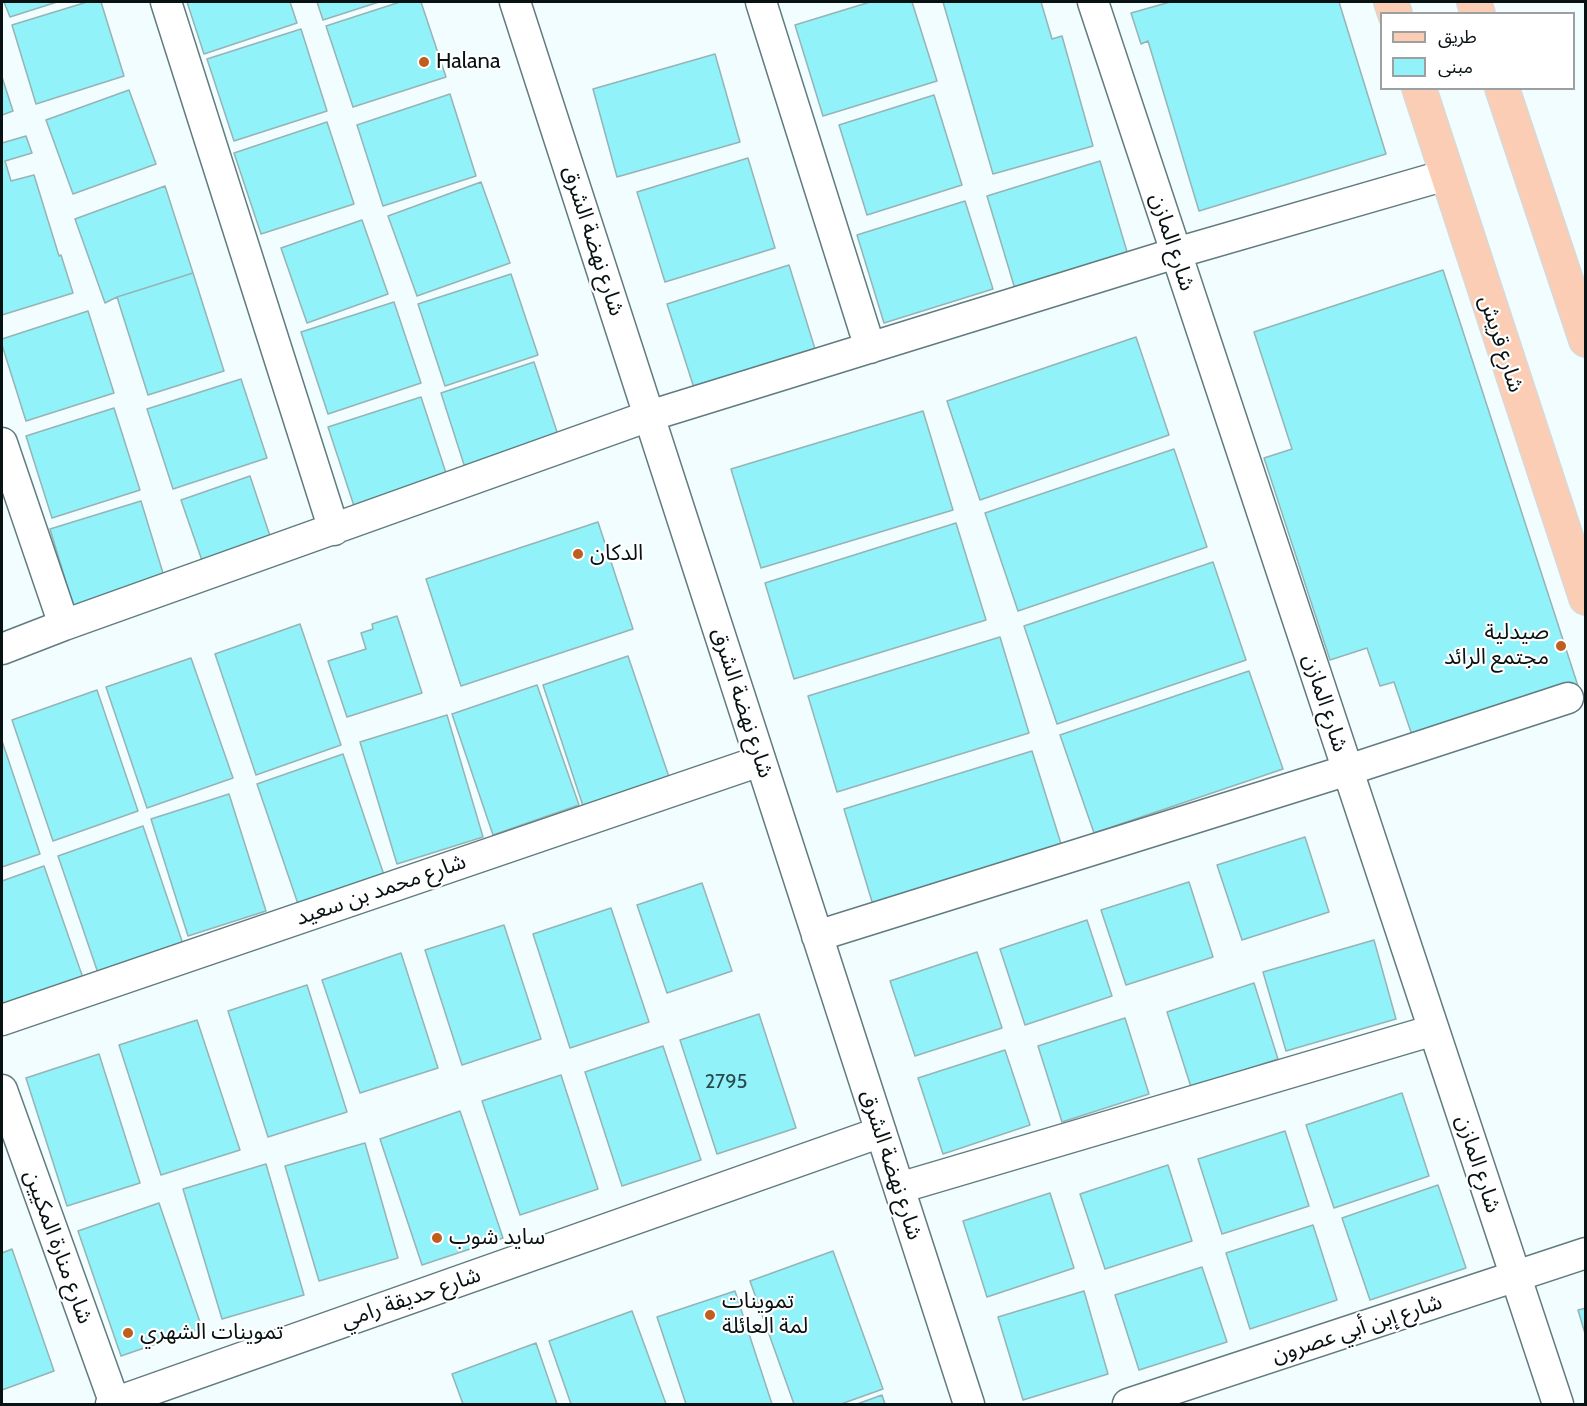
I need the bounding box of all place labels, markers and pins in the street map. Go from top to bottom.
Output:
place label: Halana [436,49,500,75]
marker: Halana [417,55,431,69]
place label: الدكان [590,541,643,567]
marker: الدكان [571,547,585,561]
place label: صيدلية مجتمع الرائد [1444,620,1549,672]
marker: صيدلية مجتمع الرائد [1554,639,1568,653]
place label: سايد شوب [449,1225,545,1251]
marker: سايد شوب [430,1231,444,1245]
place label: تموينات لمة العائلة [722,1289,808,1340]
marker: تموينات لمة العائلة [703,1308,717,1322]
place label: تموينات الشهري [140,1320,283,1346]
marker: تموينات الشهري [121,1326,135,1340]

